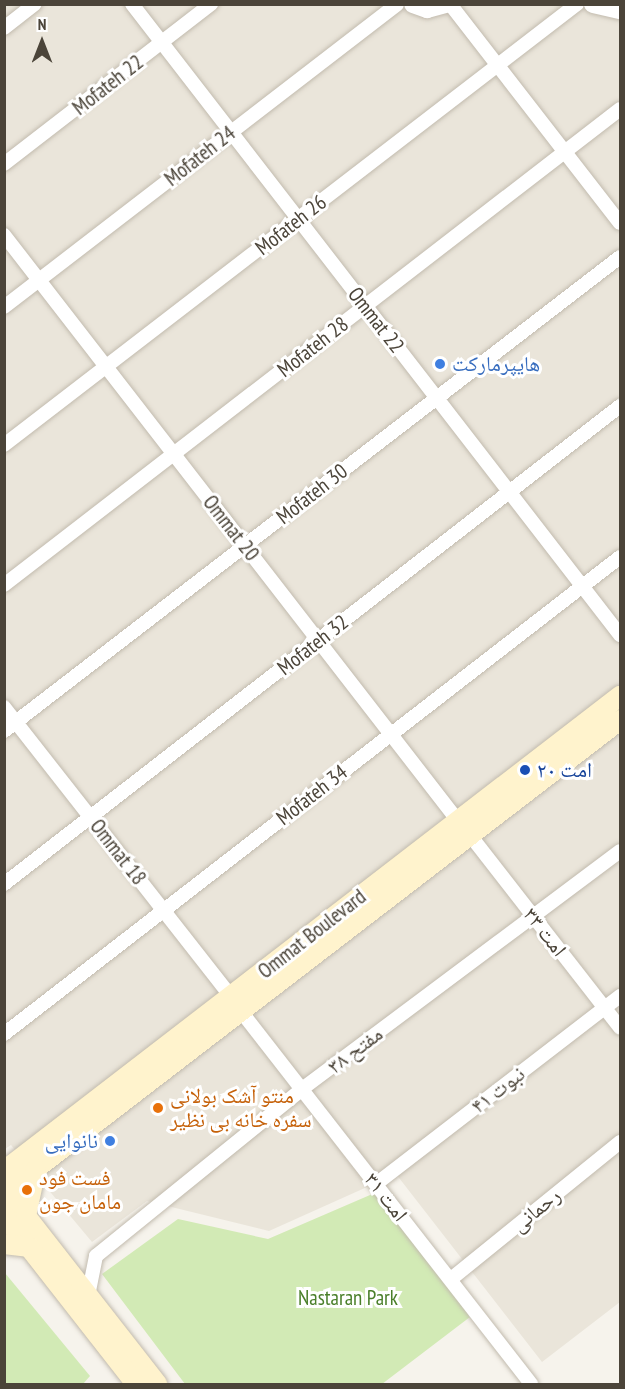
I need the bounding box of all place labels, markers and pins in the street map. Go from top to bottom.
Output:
place label: هایپرمارکت [452,351,540,377]
marker: هایپرمارکت [433,357,447,371]
place label: امت ۲۰ [537,757,592,783]
marker: امت ۲۰ [518,763,532,777]
place label: منتو آشک بولانی سفره خانه بی نظیر [170,1083,312,1133]
marker: منتو آشک بولانی سفره خانه بی نظیر [151,1101,165,1115]
place label: نانوایی [45,1128,98,1154]
marker: نانوایی [103,1134,117,1148]
place label: فست فود مامان جون [39,1165,121,1215]
marker: فست فود مامان جون [20,1183,34,1197]

